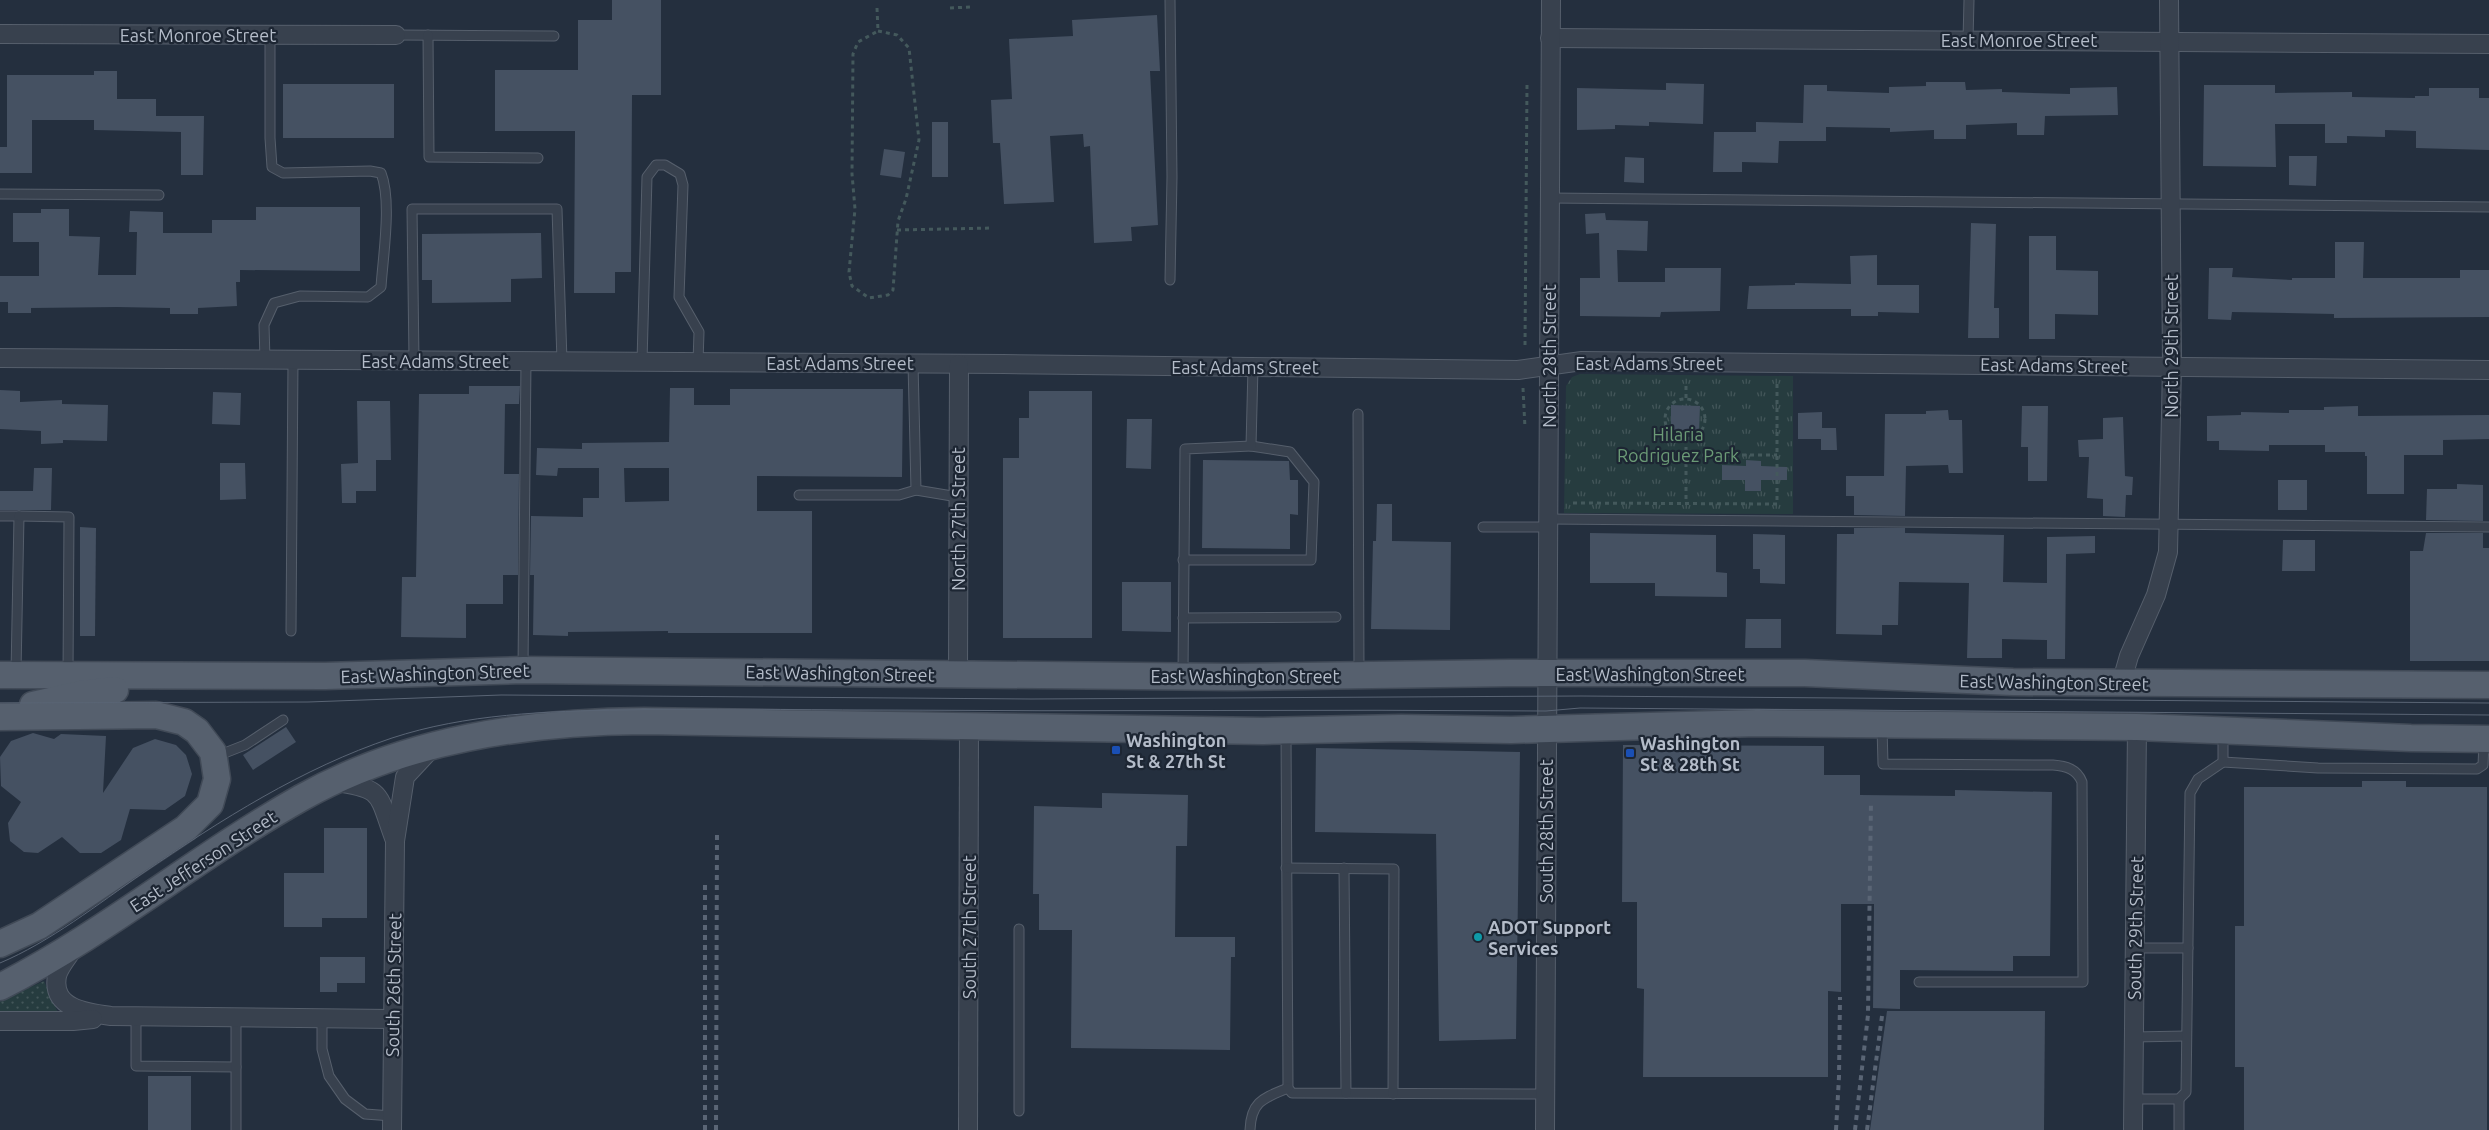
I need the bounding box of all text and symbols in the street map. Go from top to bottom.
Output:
street label: East Monroe Street [120,25,276,45]
street label: East Monroe Street [1941,30,2097,50]
street label: North 29th Street [2161,274,2181,418]
street label: North 28th Street [1539,284,1559,428]
street label: East Adams Street [361,351,509,371]
street label: East Adams Street [766,353,914,373]
street label: East Adams Street [1575,353,1723,373]
street label: East Adams Street [1980,354,2128,376]
street label: East Adams Street [1171,357,1319,377]
park label: Hilaria Rodriguez Park [1617,424,1739,465]
street label: North 27th Street [948,447,968,591]
street label: East Washington Street [340,660,530,686]
street label: East Washington Street [745,661,935,685]
street label: East Washington Street [1555,664,1745,684]
street label: East Washington Street [1150,666,1340,686]
street label: East Washington Street [1959,670,2149,694]
place label: Washington St & 27th St [1126,730,1226,771]
place label: Washington St & 28th St [1640,733,1740,774]
marker: Washington St & 27th St [1110,744,1122,756]
marker: Washington St & 28th St [1624,747,1636,759]
street label: South 28th Street [1536,759,1556,903]
street label: East Jefferson Street [126,806,280,916]
street label: South 27th Street [959,855,979,999]
street label: South 29th Street [2124,856,2146,1000]
street label: South 26th Street [382,913,404,1057]
place label: ADOT Support Services [1488,917,1611,958]
marker: ADOT Support Services [1472,931,1484,943]

